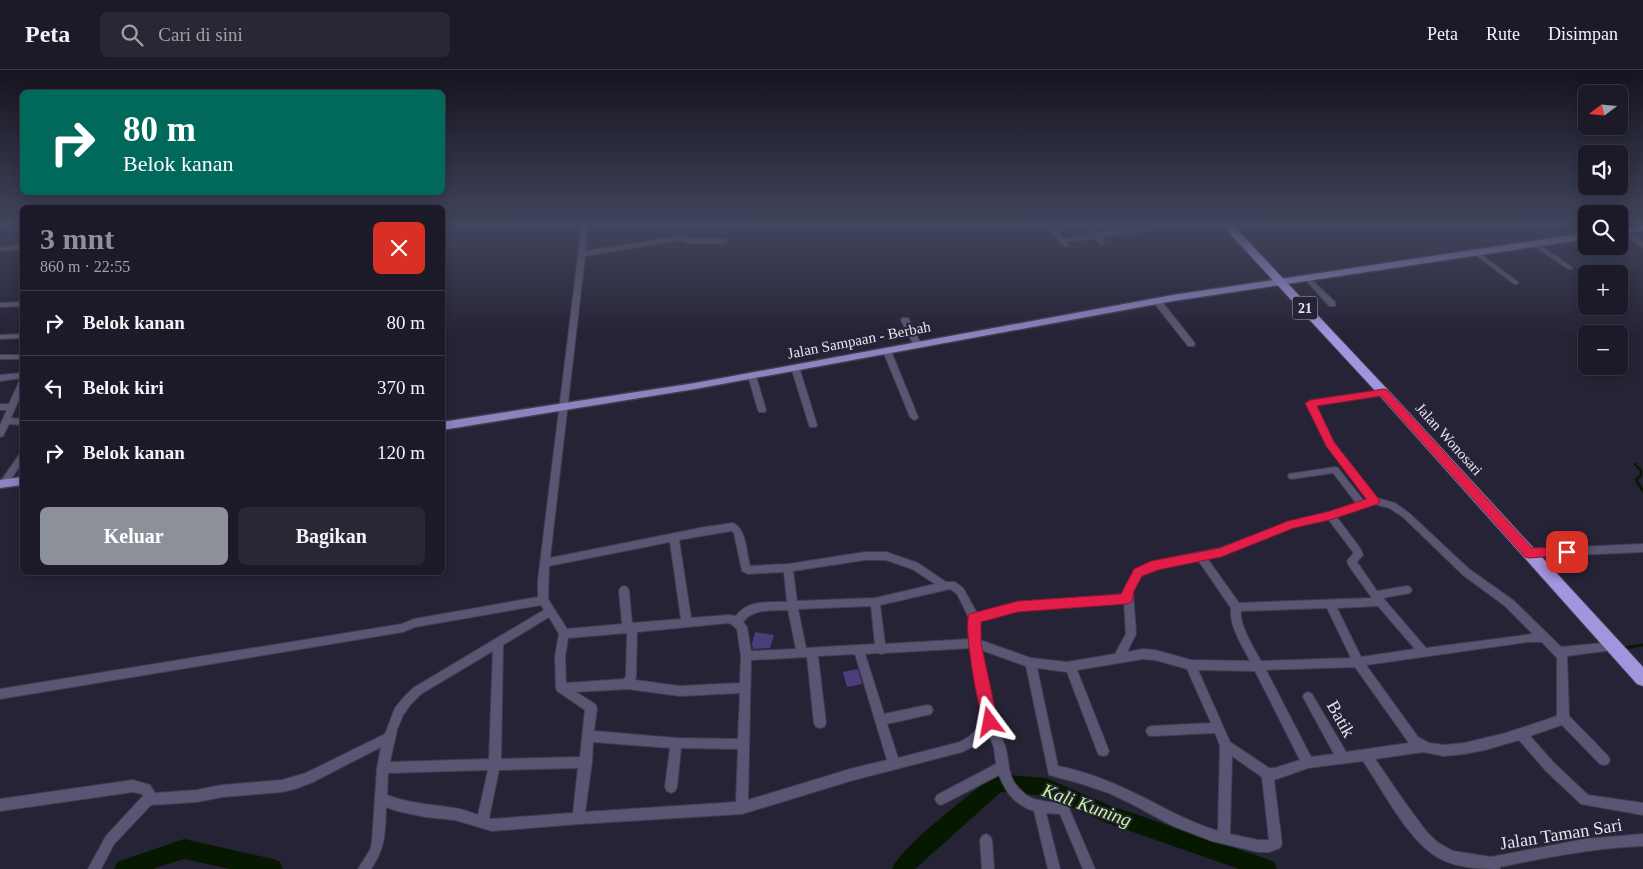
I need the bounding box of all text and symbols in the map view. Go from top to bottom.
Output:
search box [100,12,450,57]
text: Peta [25,21,70,47]
icon: search [118,21,146,49]
text: Cari di sini [158,24,243,45]
text: Peta [1427,24,1458,44]
text: Rute [1486,24,1520,44]
text: Disimpan [1548,24,1618,44]
north arrow [1578,85,1628,135]
map controls [1578,85,1628,375]
icon: right [40,110,105,175]
text: 80 m [123,110,196,149]
button: sound [1578,145,1628,195]
text: Belok kanan [123,151,234,176]
button: search [1578,205,1628,255]
text: 3 mnt [40,222,114,255]
button: close [373,222,425,274]
text: 860 m · 22:55 [40,258,130,275]
button: + [1578,265,1628,315]
road number: 21 [1292,297,1318,320]
icon: right [40,309,68,337]
text: Belok kanan [83,312,185,333]
text: 80 m [386,312,425,333]
street label: Jalan Sampaan - Berbah [786,318,932,362]
button: − [1578,325,1628,375]
icon: left [40,374,68,402]
text: Belok kiri [83,377,164,398]
text: 370 m [377,377,425,398]
street label: Jalan Wonosari [1412,400,1486,478]
icon: right [40,439,68,467]
text: Belok kanan [83,442,185,463]
text: 120 m [377,442,425,463]
button: Keluar [40,507,228,565]
button: Bagikan [238,507,425,565]
pin [1546,531,1588,573]
icon: arrive [1553,538,1581,566]
position arrow [963,695,1015,747]
street label: Batik [1323,697,1359,741]
water label: Kali Kuning [1039,779,1134,831]
street label: Jalan Taman Sari [1499,814,1623,854]

